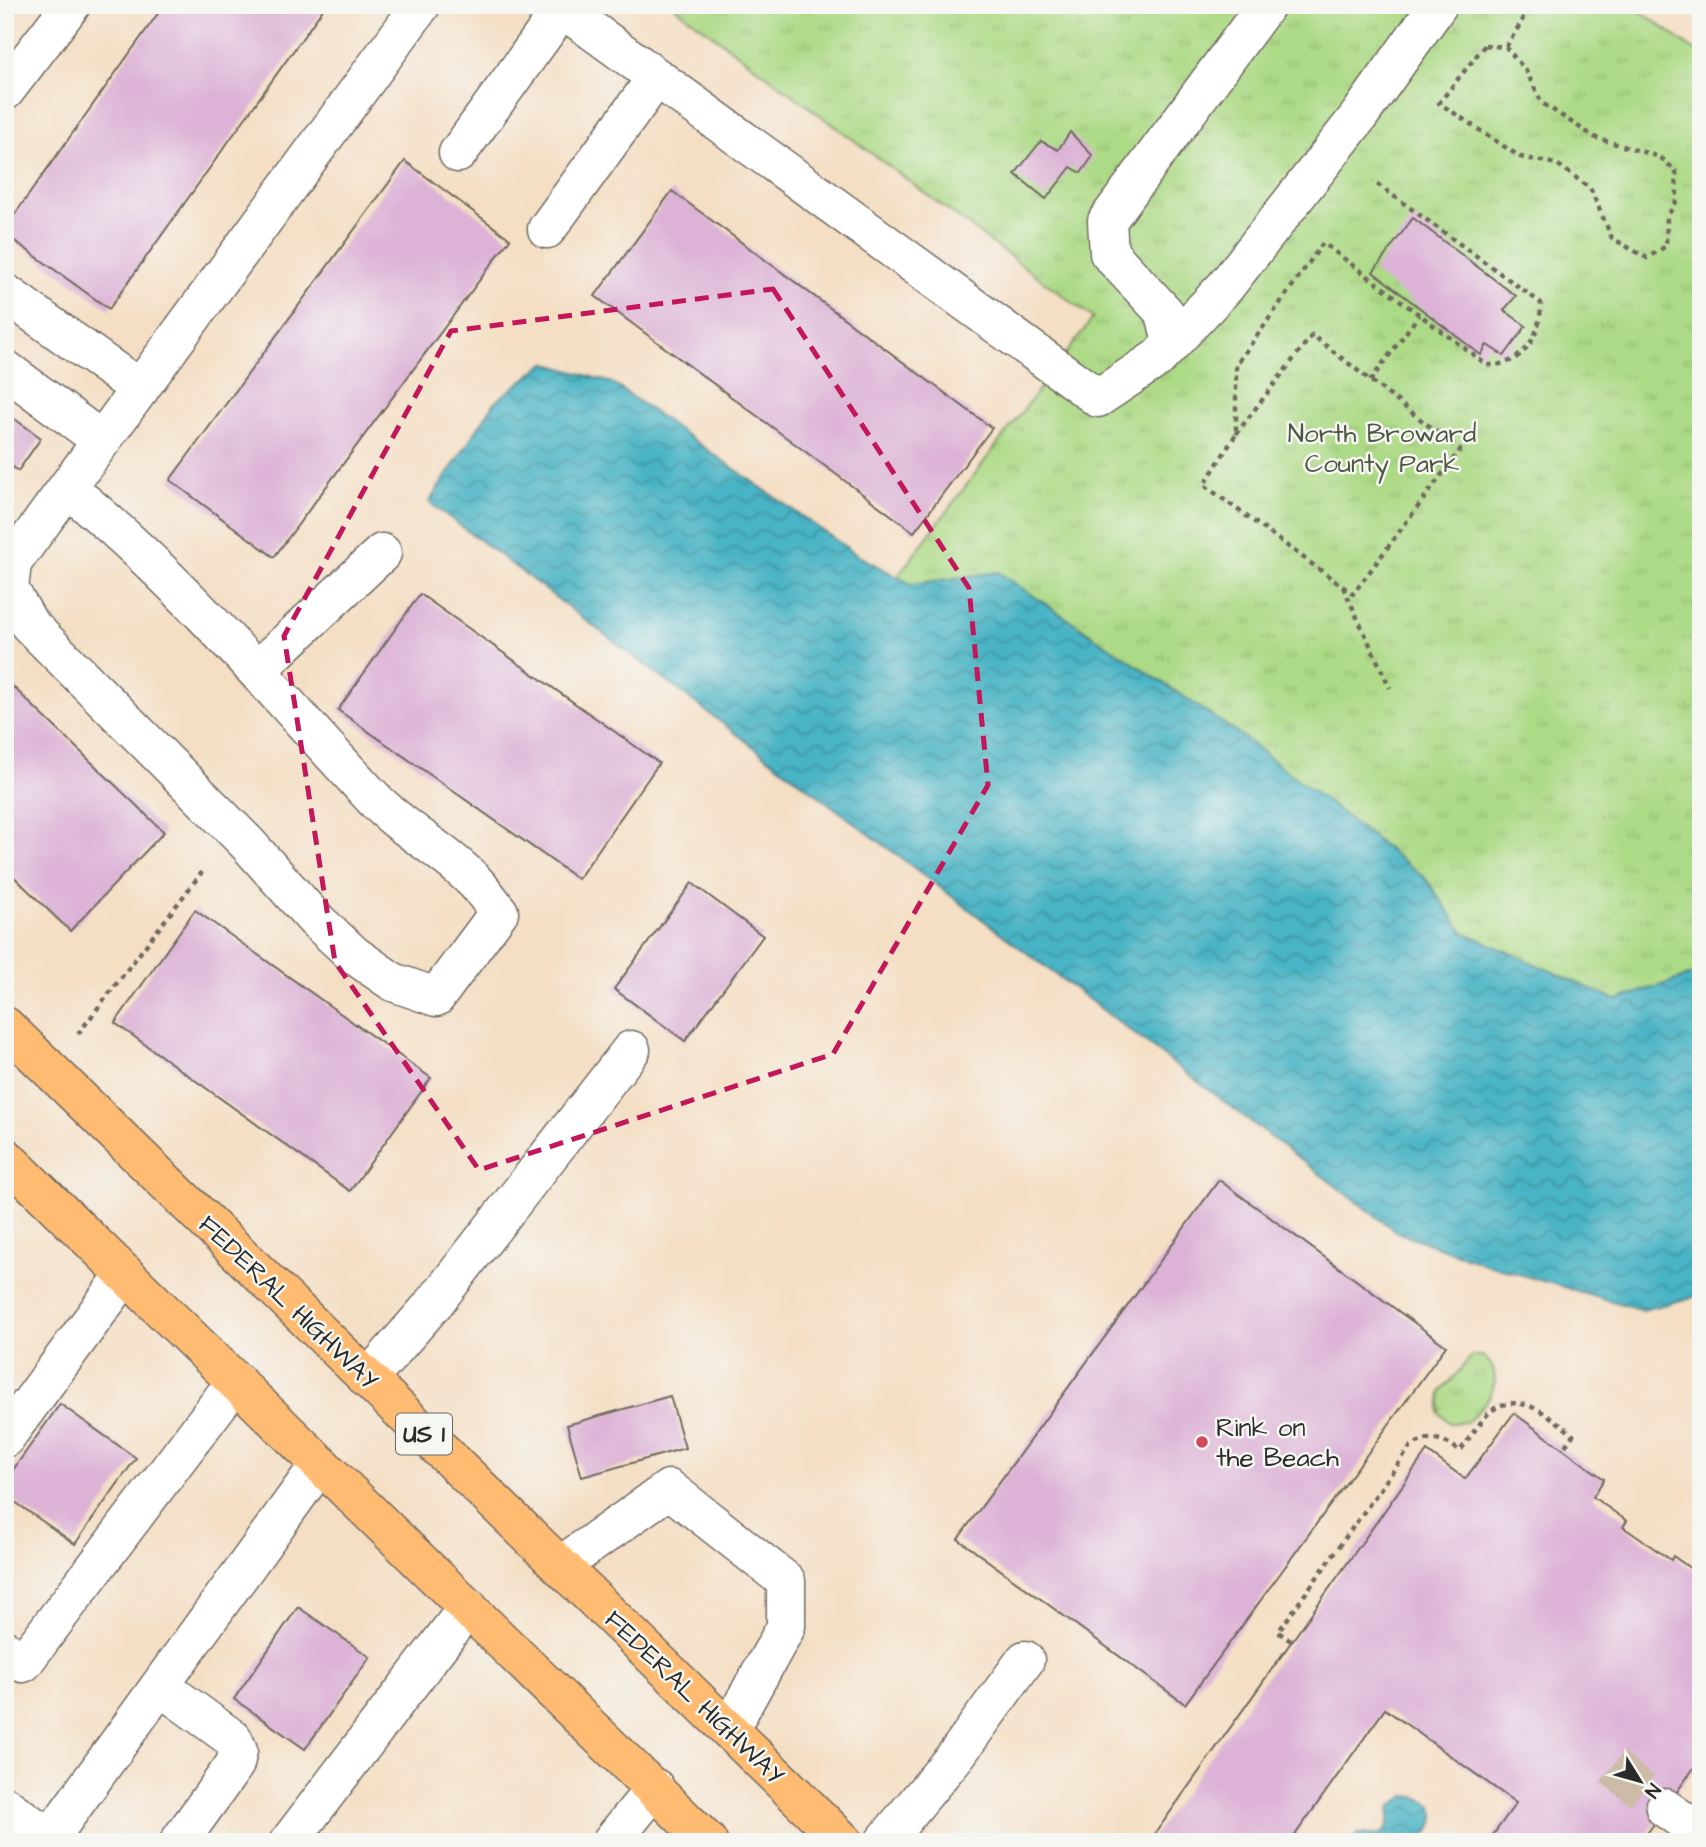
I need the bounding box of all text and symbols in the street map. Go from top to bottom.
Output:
park label: North Broward County Park [1288,416,1476,484]
street label: FEDERAL HIGHWAY [190,1207,386,1398]
place label: Rink on the Beach [1216,1410,1339,1476]
road number: US 1 [396,1414,452,1454]
marker: Rink on the Beach [1194,1434,1210,1450]
street label: FEDERAL HIGHWAY [596,1602,792,1793]
north arrow [1604,1745,1674,1815]
text: N [1638,1777,1667,1803]

